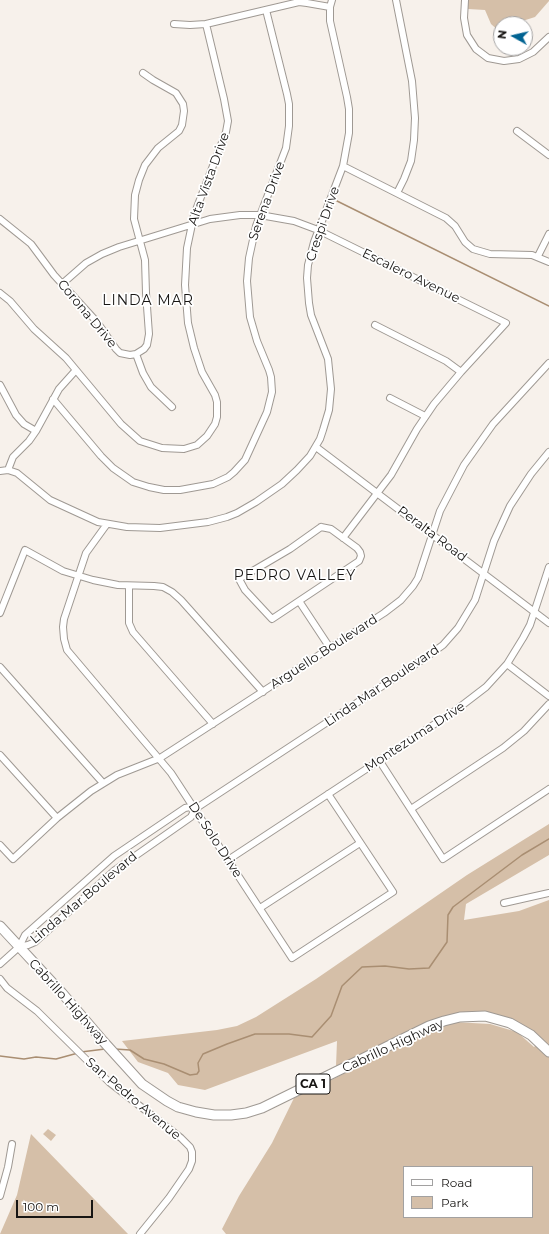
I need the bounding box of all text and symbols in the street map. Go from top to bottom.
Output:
north arrow [493,16,533,56]
text: N [495,29,510,40]
street label: Alta Vista Drive [185,130,233,228]
street label: Serena Drive [246,159,288,243]
street label: Crespi Drive [303,184,343,264]
street label: Escalero Avenue [360,246,462,306]
street label: Corona Drive [54,277,120,351]
district label: LINDA MAR [102,293,194,309]
street label: Peralta Road [394,503,470,565]
district label: PEDRO VALLEY [234,568,356,584]
street label: Arguello Boulevard [267,612,381,692]
street label: Linda Mar Boulevard [322,642,442,730]
street label: Montezuma Drive [362,699,468,775]
street label: De Solo Drive [185,799,245,881]
street label: Linda Mar Boulevard [27,849,141,947]
street label: Cabrillo Highway [25,956,111,1048]
street label: Cabrillo Highway [340,1016,446,1076]
street label: San Pedro Avenue [82,1055,184,1143]
road number: CA 1 [296,1074,330,1094]
legend [403,1166,533,1218]
text: Road [441,1175,472,1190]
scale bar [18,1192,95,1218]
text: Park [441,1195,468,1210]
text: 100 m [23,1199,59,1214]

